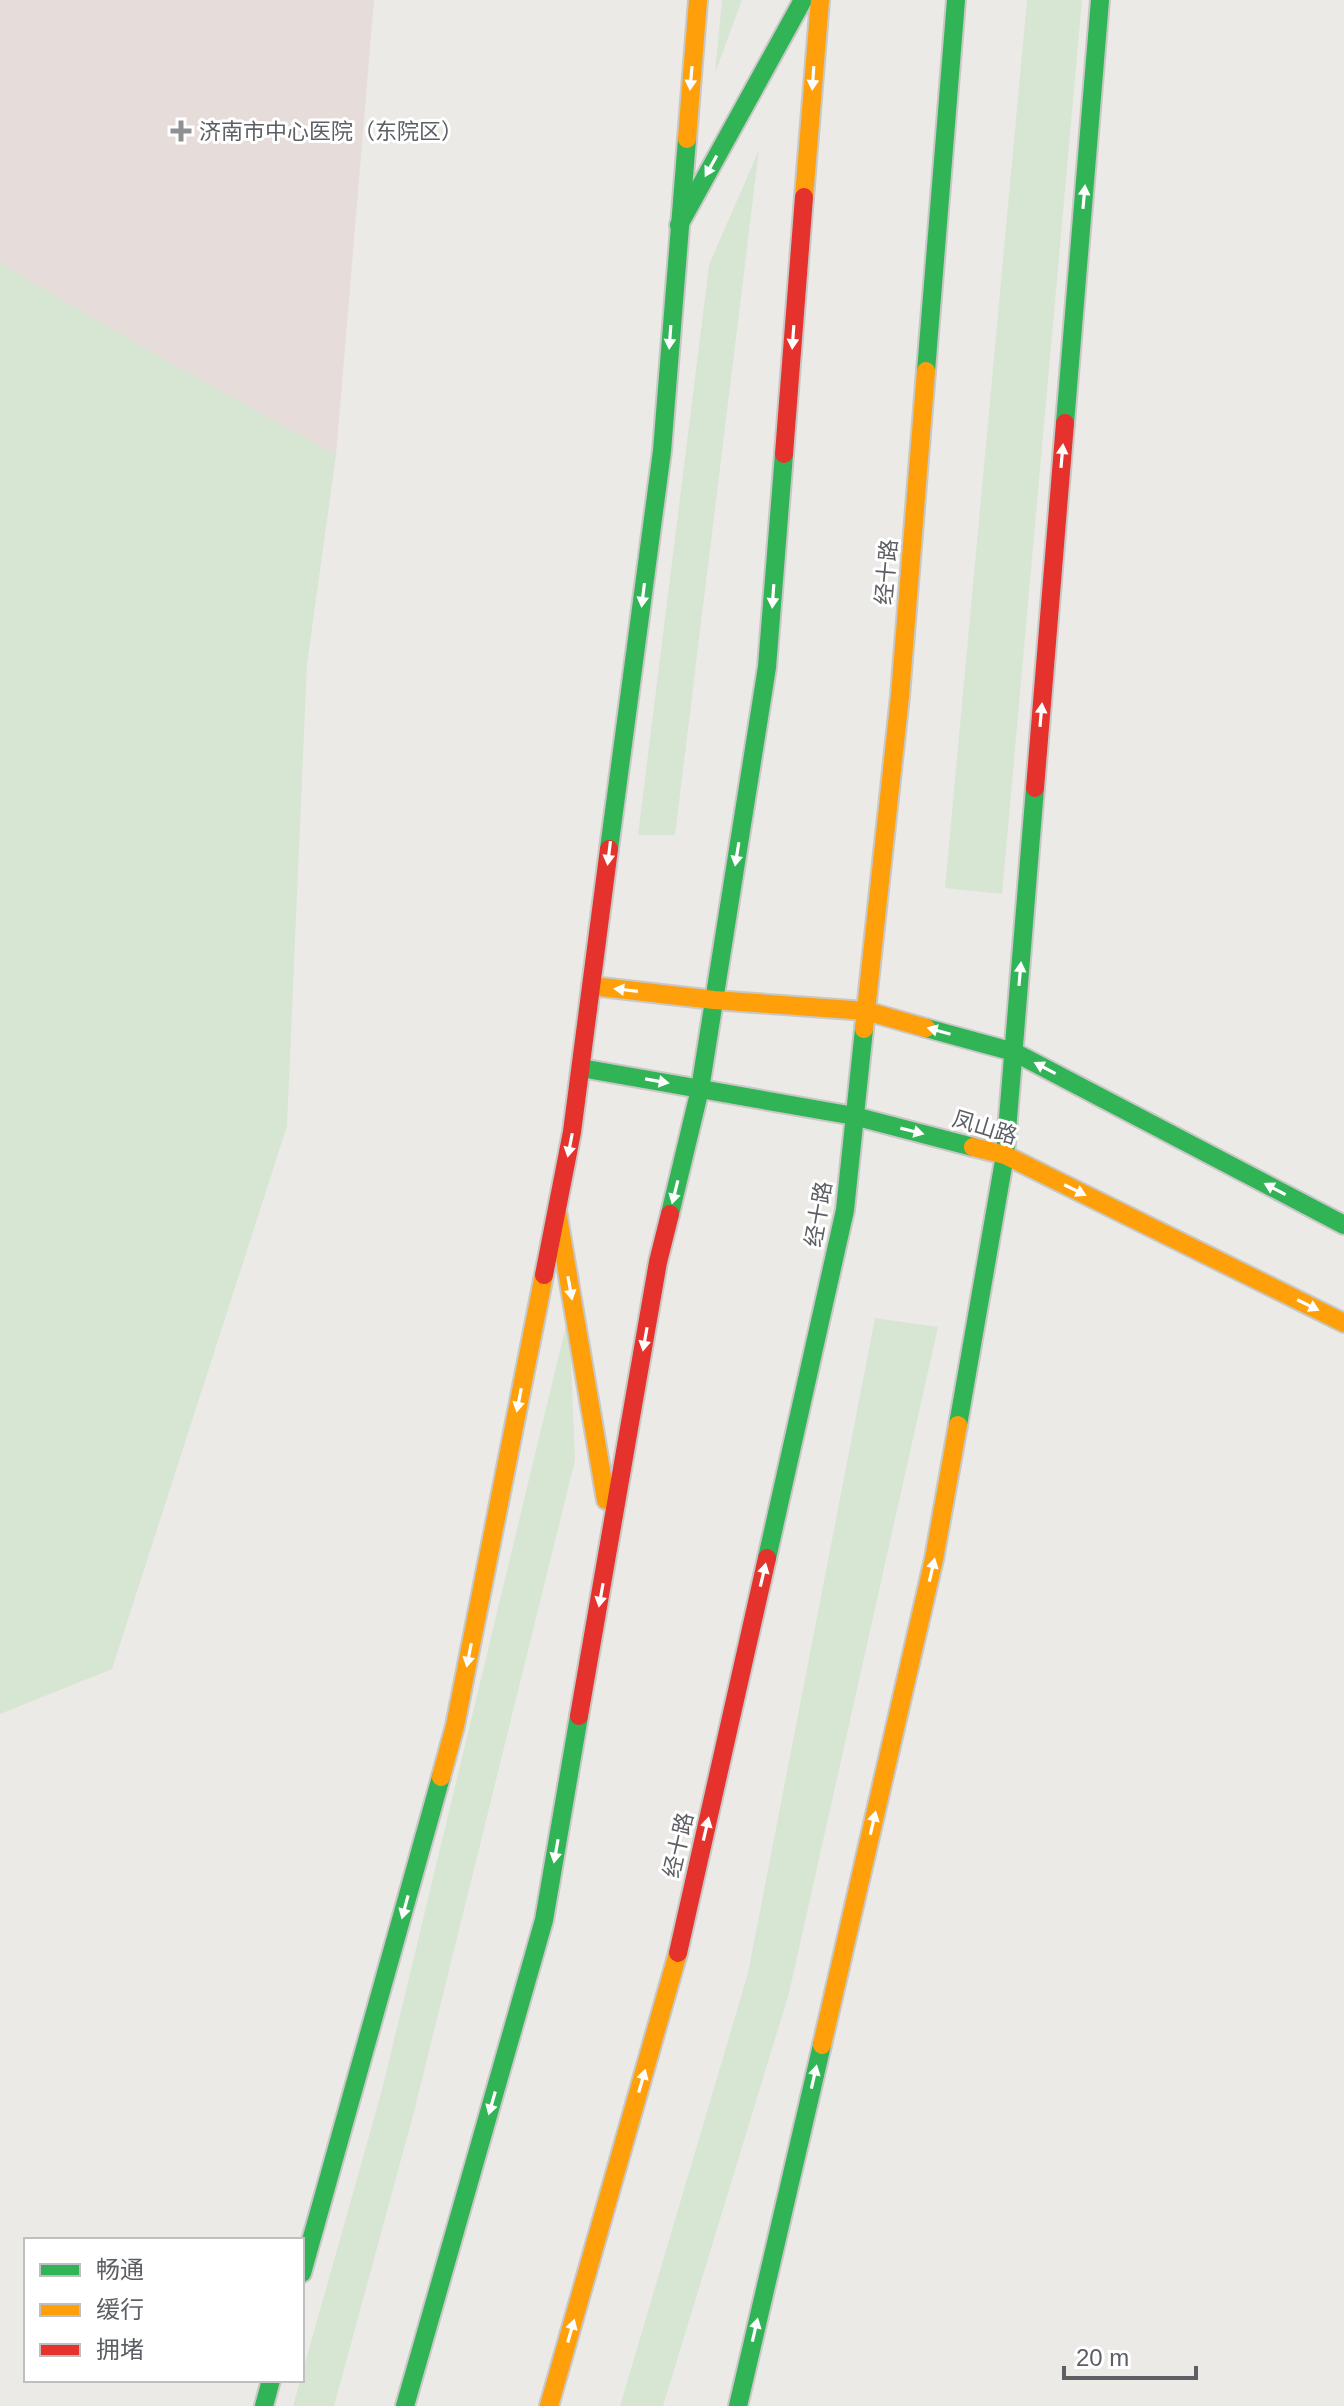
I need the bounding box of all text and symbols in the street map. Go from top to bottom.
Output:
one-way arrow [685,66,698,91]
one-way arrow [807,66,820,91]
place label: 济南市中心医院（东院区） [199,119,463,144]
marker: 济南市中心医院（东院区） [170,120,192,142]
one-way arrow [704,155,718,177]
one-way arrow [1077,184,1090,209]
one-way arrow [663,325,676,350]
one-way arrow [786,325,799,350]
one-way arrow [1055,443,1068,468]
street label: 经十路 [871,538,902,606]
one-way arrow [636,583,649,608]
one-way arrow [766,584,779,609]
one-way arrow [1034,702,1047,727]
one-way arrow [602,841,615,866]
one-way arrow [730,841,743,866]
one-way arrow [1014,961,1027,986]
one-way arrow [614,983,639,996]
one-way arrow [926,1024,950,1037]
one-way arrow [1033,1062,1056,1075]
one-way arrow [645,1076,670,1088]
street label: 凤山路 [950,1106,1020,1149]
one-way arrow [900,1125,925,1137]
one-way arrow [563,1133,575,1158]
one-way arrow [668,1179,680,1204]
street label: 经十路 [800,1179,837,1249]
one-way arrow [1064,1183,1087,1196]
one-way arrow [1264,1183,1286,1197]
one-way arrow [564,1276,576,1301]
one-way arrow [1297,1299,1320,1312]
one-way arrow [638,1327,650,1352]
one-way arrow [513,1388,525,1413]
one-way arrow [926,1558,939,1583]
one-way arrow [757,1563,770,1588]
one-way arrow [595,1583,607,1608]
one-way arrow [462,1643,475,1668]
street label: 经十路 [659,1810,698,1880]
one-way arrow [867,1811,880,1836]
one-way arrow [700,1816,713,1841]
one-way arrow [550,1839,562,1864]
one-way arrow [399,1894,411,1919]
one-way arrow [808,2064,821,2089]
one-way arrow [636,2069,649,2093]
one-way arrow [485,2091,498,2115]
legend [24,2238,304,2382]
text: 畅通 [96,2256,144,2283]
text: 缓行 [96,2296,144,2323]
one-way arrow [750,2317,762,2342]
one-way arrow [565,2319,578,2343]
scale bar [1064,2330,1196,2380]
text: 拥堵 [96,2336,144,2363]
text: 20 m [1076,2344,1129,2371]

